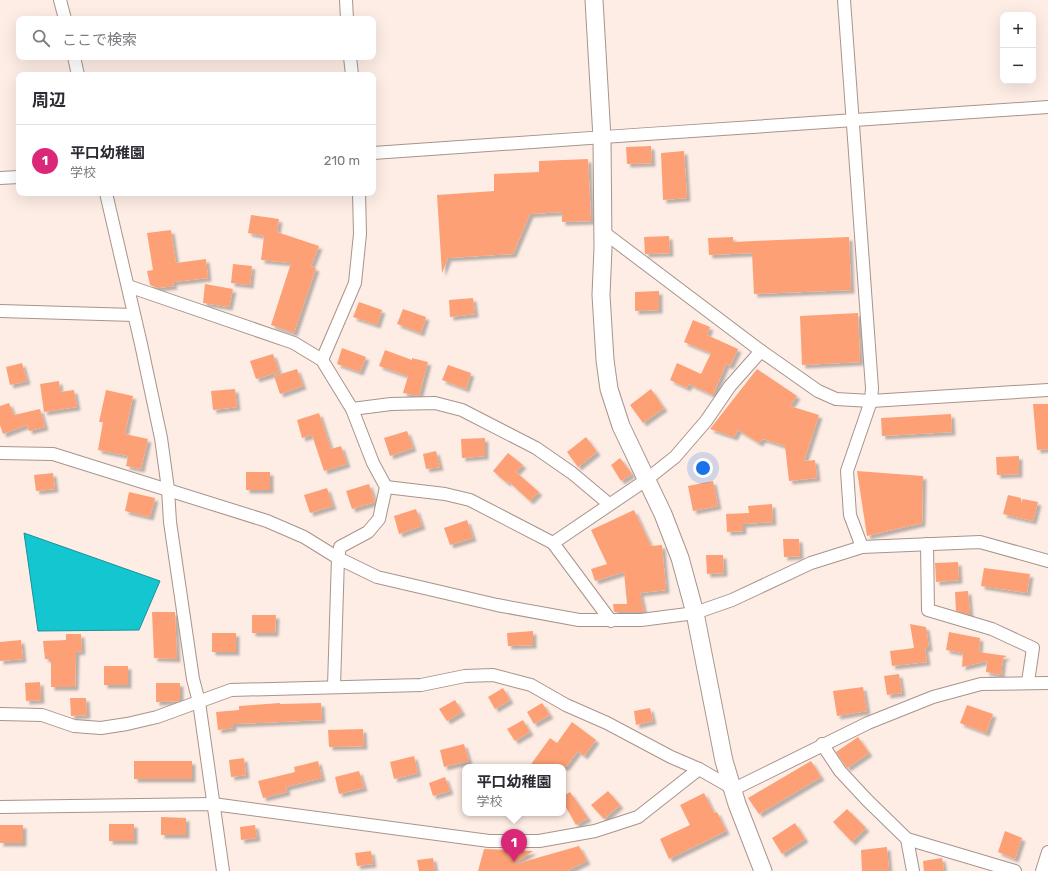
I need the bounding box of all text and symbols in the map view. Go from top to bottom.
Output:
map controls [1000,12,1036,84]
button: + [1000,12,1036,48]
search box [16,16,376,60]
icon: search [30,27,52,49]
text: ここで検索 [62,31,137,49]
button: − [1000,48,1036,84]
text: 周辺 [32,90,66,110]
text: 平口幼稚園 [70,144,145,162]
text: 1 [42,153,48,168]
text: 210 m [324,153,360,168]
text: 学校 [70,165,96,180]
your location [693,458,713,478]
popup [462,764,566,816]
text: 平口幼稚園 [476,773,552,791]
text: 学校 [476,794,503,809]
pin: 1 [501,829,527,862]

